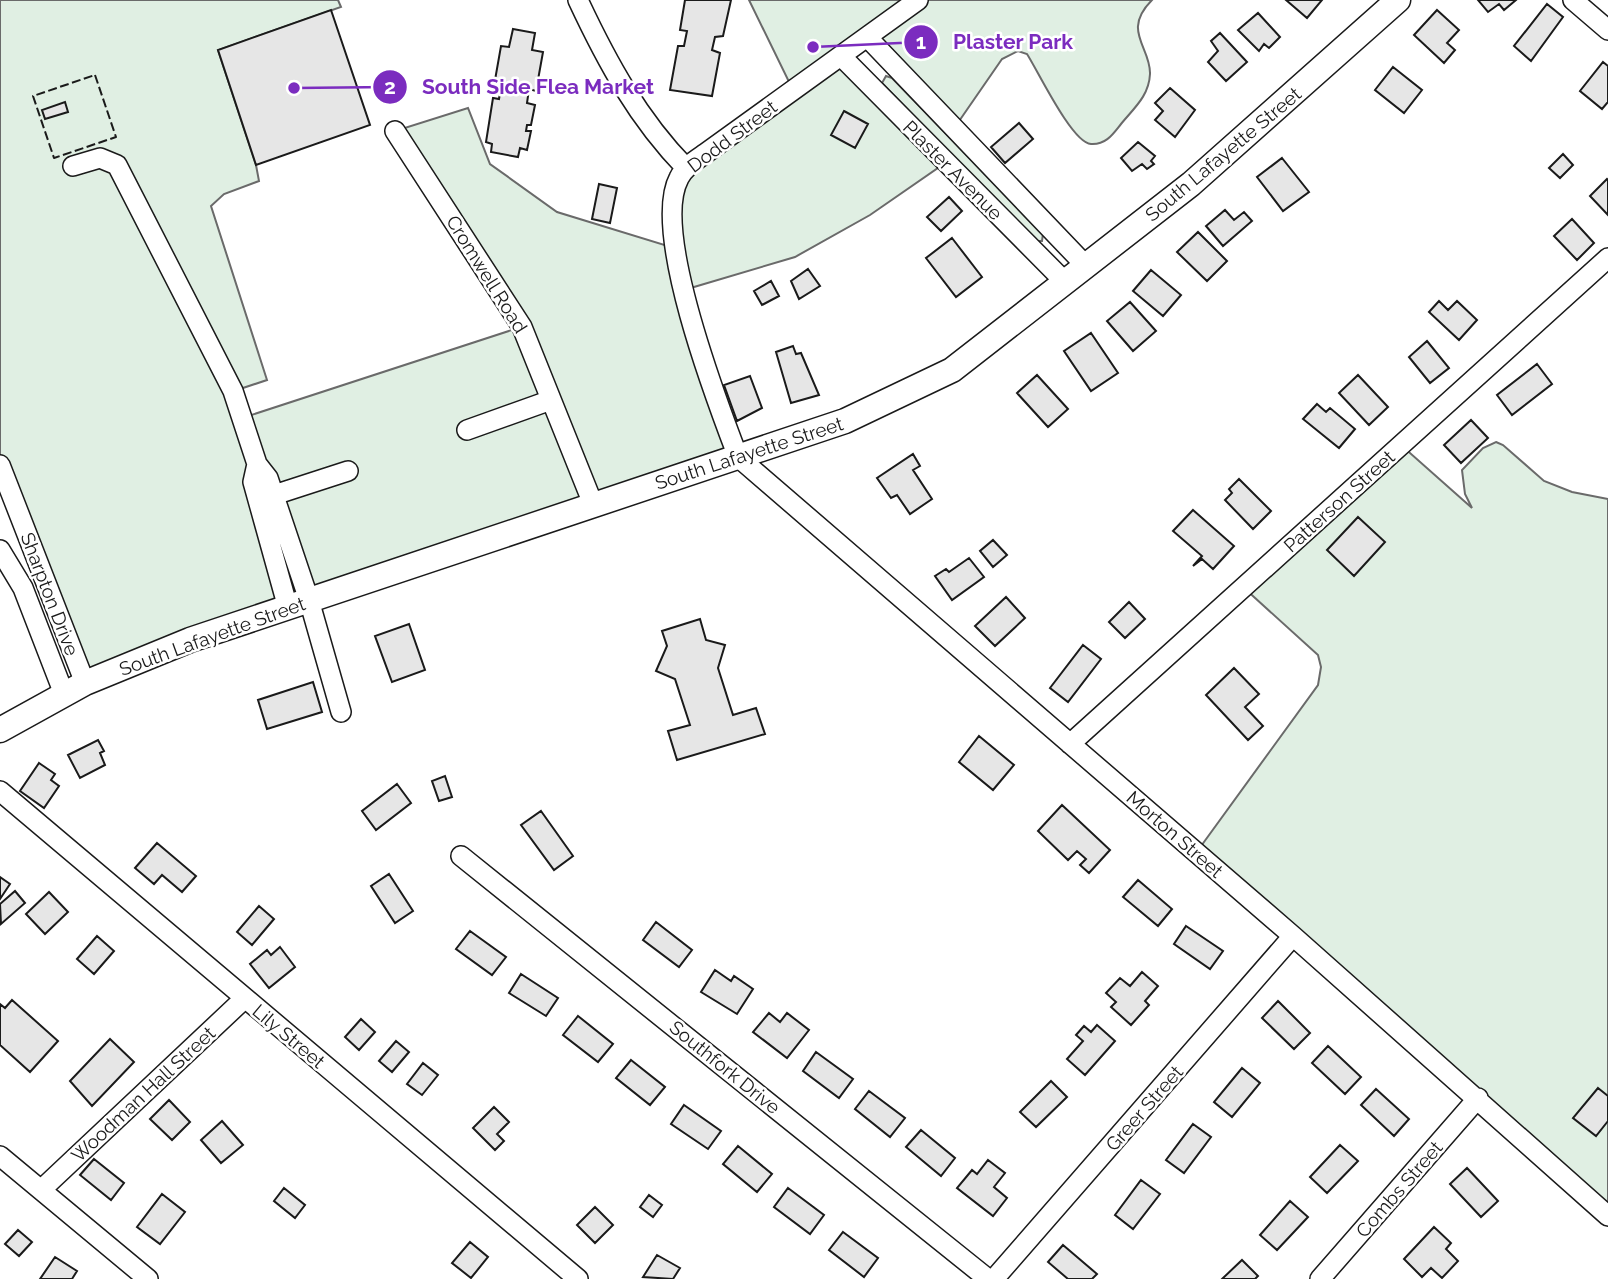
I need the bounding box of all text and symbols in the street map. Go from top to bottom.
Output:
callout: Plaster Park [903,21,1087,63]
text: 1 [916,29,926,54]
text: Plaster Park [953,29,1073,54]
callout: South Side Flea Market [373,66,668,108]
text: 2 [384,74,396,99]
text: South Side Flea Market [422,74,654,99]
street label: South Lafayette Street [1141,82,1306,226]
street label: Dodd Street [683,95,781,177]
street label: Plaster Avenue [899,116,1007,224]
street label: Cromwell Road [442,211,532,337]
street label: South Lafayette Street [652,412,846,494]
street label: Patterson Street [1279,445,1399,556]
street label: Sharpton Drive [16,529,84,659]
street label: South Lafayette Street [116,592,309,680]
street label: Morton Street [1122,786,1228,882]
street label: Lily Street [248,999,330,1073]
street label: Southfork Drive [665,1016,785,1118]
street label: Woodman Hall Street [67,1021,220,1166]
street label: Greer Street [1101,1060,1187,1155]
street label: Combs Street [1351,1136,1447,1242]

